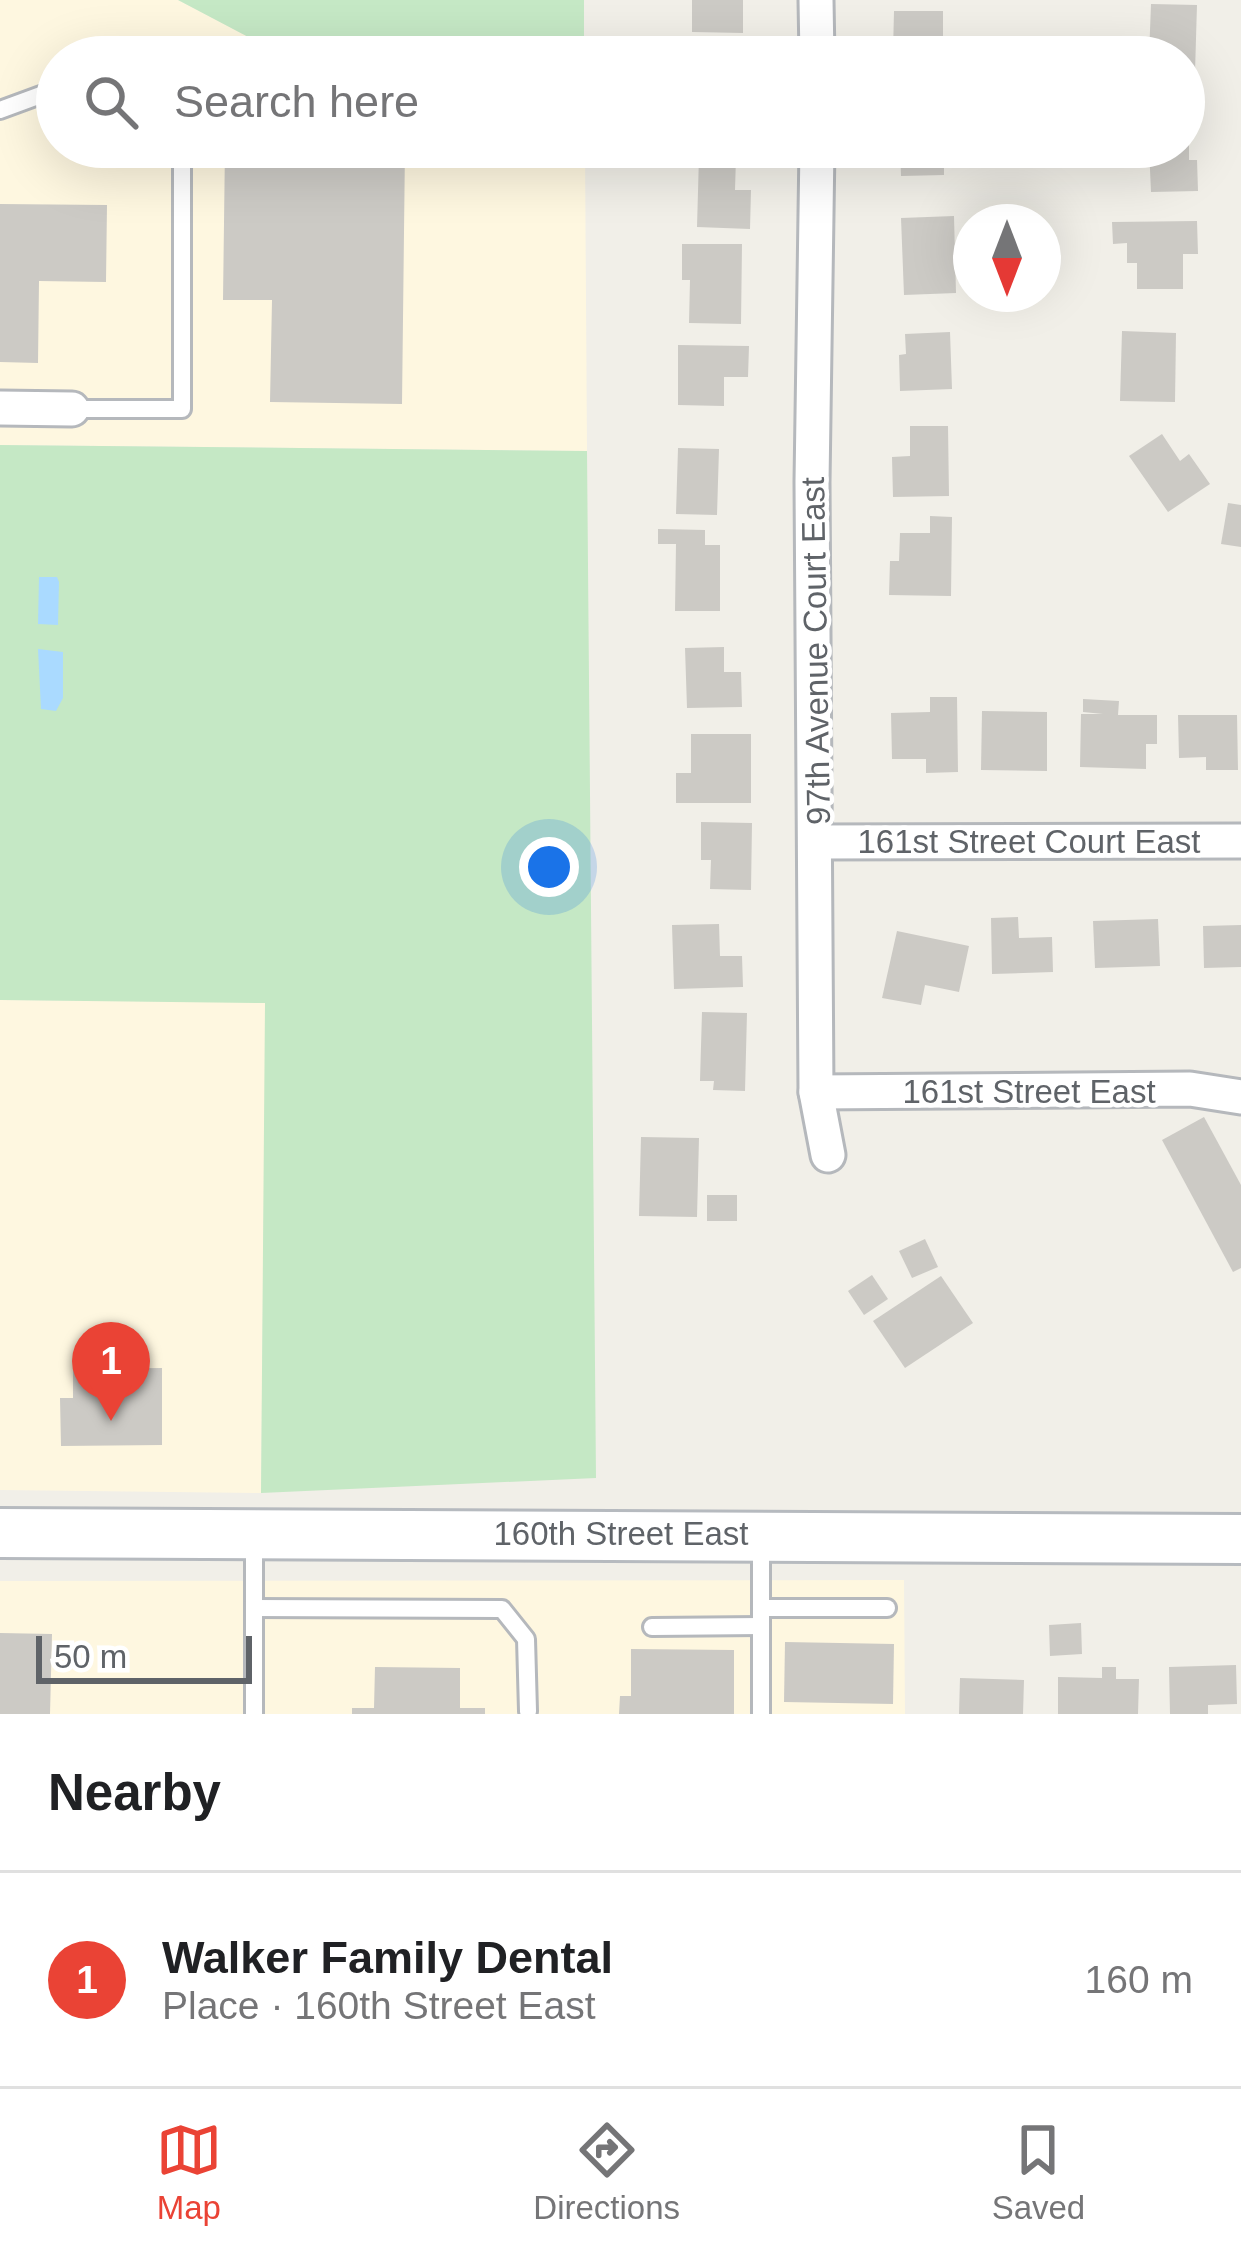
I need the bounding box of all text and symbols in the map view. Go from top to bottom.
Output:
search box [36,36,1205,168]
icon: search [78,69,144,135]
text: Search here [174,76,419,127]
north arrow [953,204,1061,312]
street label: 97th Avenue Court East [794,477,837,825]
street label: 161st Street Court East [857,823,1201,860]
your location [519,837,579,897]
street label: 161st Street East [902,1073,1156,1110]
pin: 1 [72,1322,150,1421]
street label: 160th Street East [494,1515,749,1552]
scale bar [36,1630,252,1683]
text: 50 m [54,1638,127,1675]
text: Nearby [48,1764,221,1821]
text: Walker Family Dental [162,1932,613,1983]
text: 1 [76,1958,98,2001]
text: 160 m [1085,1958,1193,2001]
text: Place · 160th Street East [162,1984,596,2027]
tab: Map [156,2117,222,2227]
tab: Directions [533,2117,680,2227]
tab: Saved [992,2117,1085,2227]

